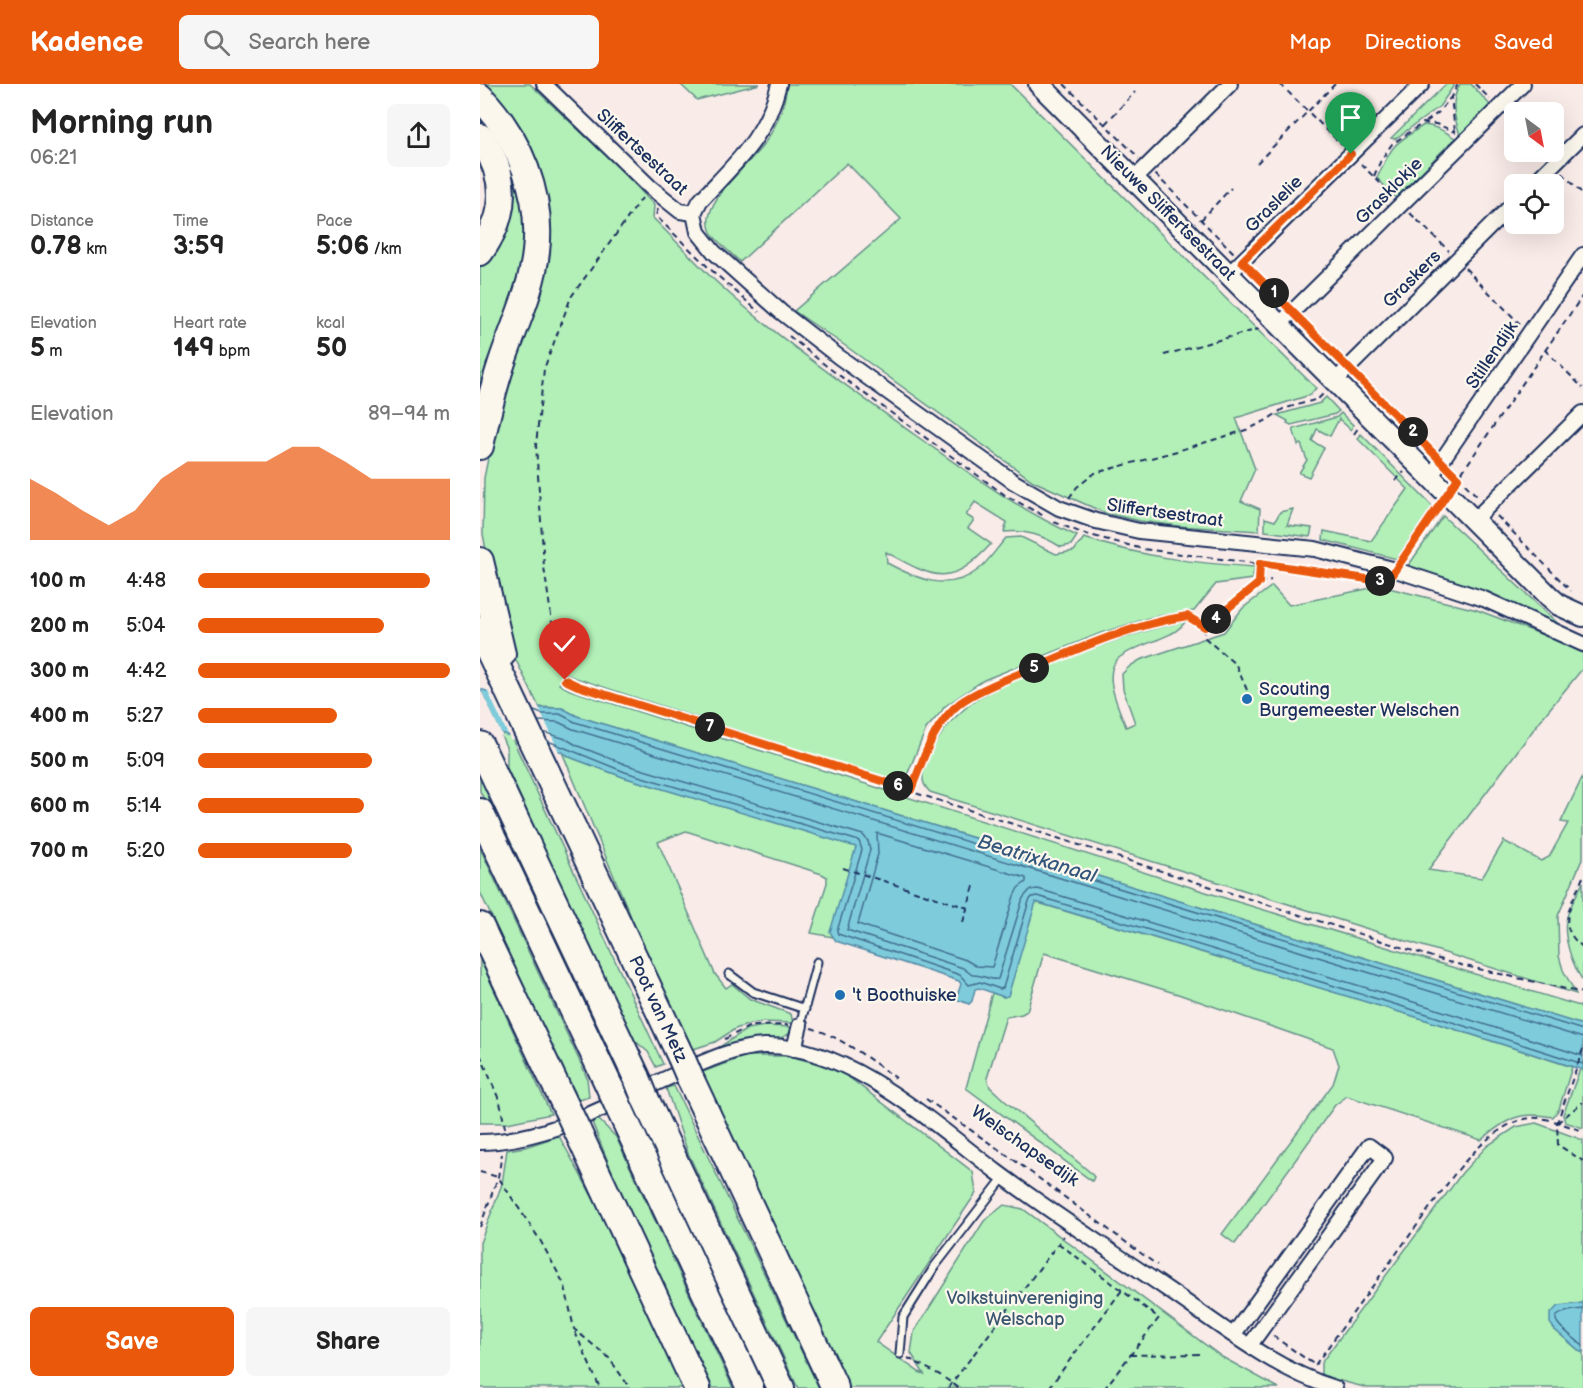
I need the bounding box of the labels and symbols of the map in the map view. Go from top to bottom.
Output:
pin [1325,92,1376,154]
north arrow [1504,102,1564,162]
street label: Sliffertsestraat [592,104,692,200]
street label: Nieuwe Sliffertsestraat [1096,141,1240,285]
street label: Grasklokje [1351,153,1427,229]
street label: Graslelie [1241,171,1307,237]
street label: Graskers [1379,246,1445,312]
pin: 1 [1259,278,1289,308]
street label: Stillendijk [1462,317,1522,393]
pin: 2 [1398,417,1428,447]
street label: Sliffertsestraat [1106,494,1225,532]
pin: 3 [1365,566,1395,596]
pin: 4 [1201,604,1231,634]
pin [539,618,590,680]
pin: 5 [1019,653,1049,683]
place label: Scouting Burgemeester Welschen [1259,679,1459,721]
marker: Scouting Burgemeester Welschen [1240,692,1254,706]
pin: 7 [695,712,725,742]
pin: 6 [883,771,913,801]
water label: Beatrixkanaal [975,830,1101,889]
street label: Poot van Metz [624,952,692,1066]
place label: 't Boothuiske [852,985,957,1006]
marker: 't Boothuiske [833,988,847,1002]
street label: Welschapsedijk [967,1101,1083,1191]
park label: Volkstuinvereniging Welschap [947,1288,1103,1330]

